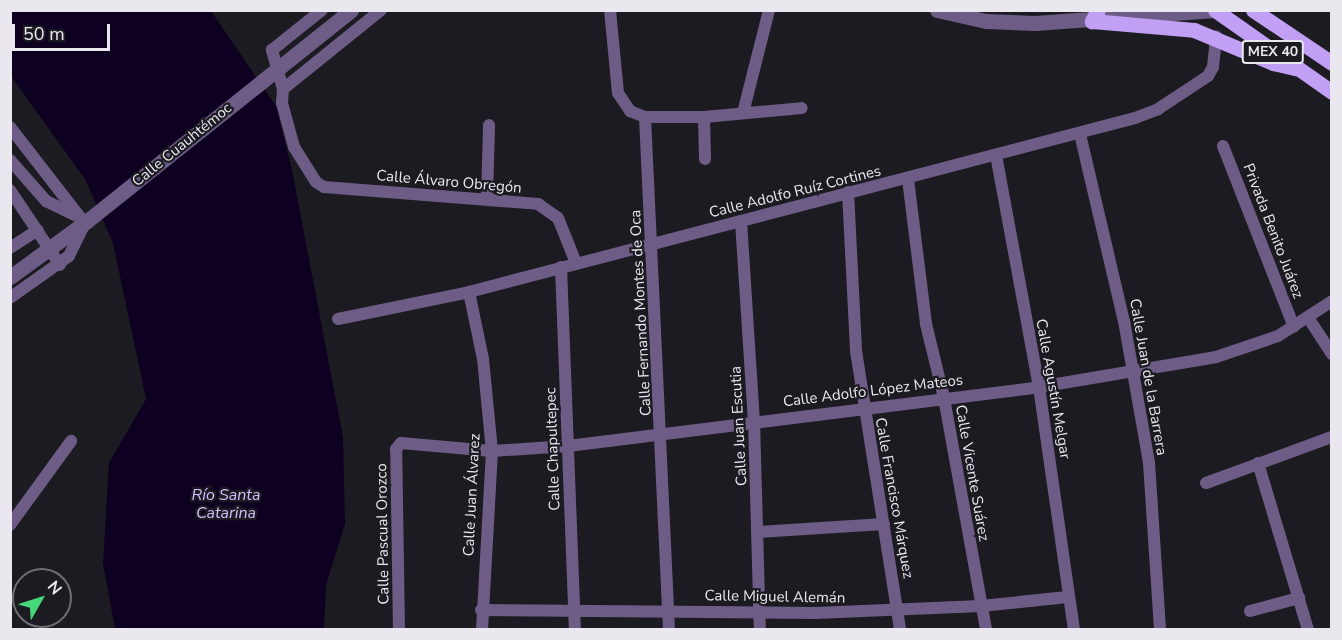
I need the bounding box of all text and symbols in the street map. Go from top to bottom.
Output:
scale bar [15,12,112,50]
text: 50 m [23,22,65,46]
road number: MEX 40 [1242,41,1304,63]
street label: Calle Cuauhtémoc [129,99,235,191]
street label: Privada Benito Juárez [1239,161,1307,301]
street label: Calle Adolfo Ruíz Cortines [707,162,883,222]
street label: Calle Álvaro Obregón [376,167,522,197]
street label: Calle Fernando Montes de Oca [627,209,655,417]
street label: Calle Juan de la Barrera [1125,297,1171,457]
street label: Calle Agustín Melgar [1032,318,1074,460]
street label: Calle Juan Escutia [727,366,751,486]
street label: Calle Adolfo López Mateos [782,371,964,411]
street label: Calle Chapultepec [542,387,564,511]
street label: Calle Vicente Suárez [951,403,993,543]
street label: Calle Francisco Márquez [871,416,917,580]
street label: Calle Juan Álvarez [460,433,484,557]
street label: Calle Pascual Orozco [373,463,393,605]
water label: Río Santa Catarina [192,485,260,523]
north arrow [12,568,72,628]
text: N [42,576,67,600]
street label: Calle Miguel Alemán [704,587,846,607]

